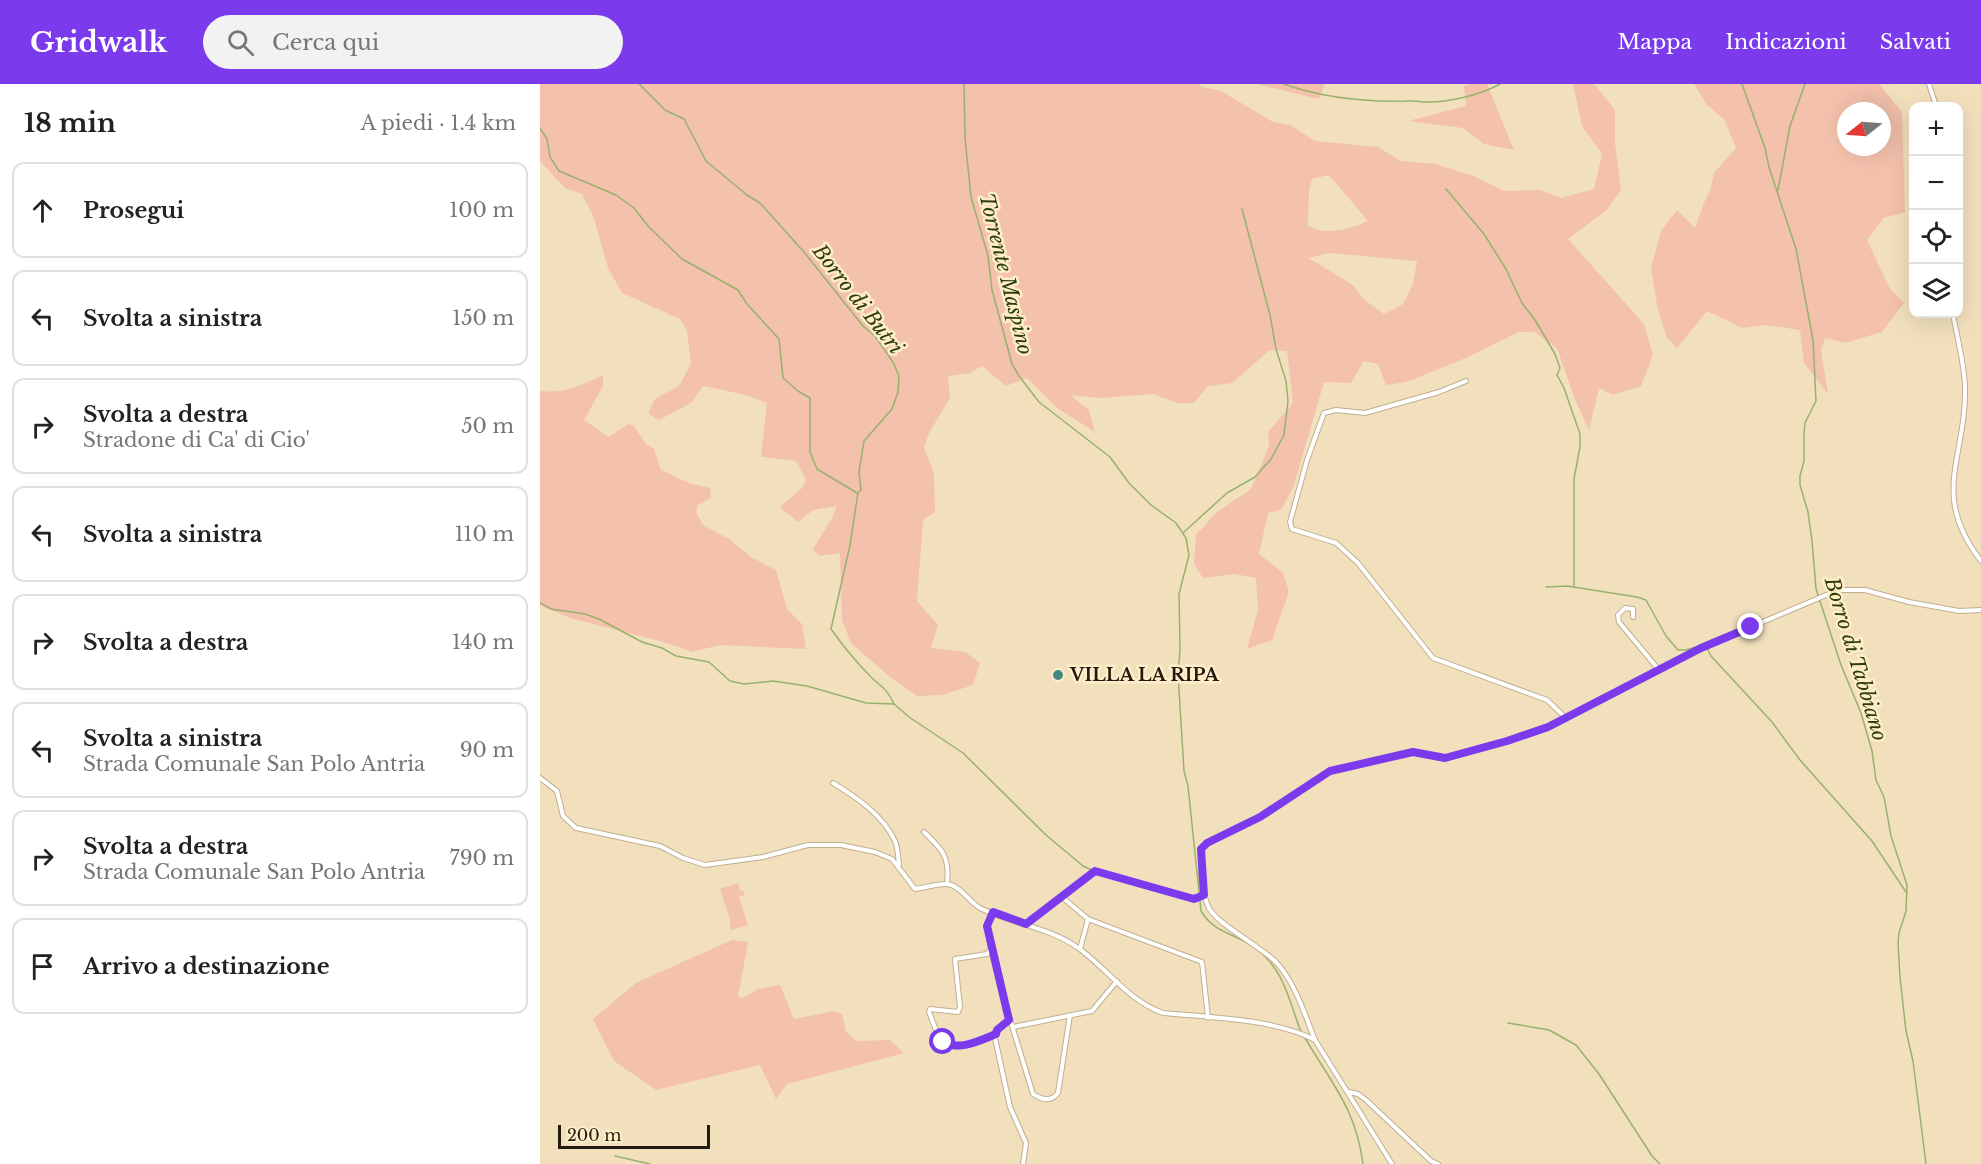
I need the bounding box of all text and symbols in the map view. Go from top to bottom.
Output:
search box [203,15,623,69]
text: Gridwalk [30,25,167,60]
icon: search [224,26,257,59]
text: Cerca qui [272,29,379,56]
text: Mappa [1617,29,1692,55]
text: Indicazioni [1725,29,1847,55]
text: Salvati [1880,29,1951,55]
north arrow [1837,102,1891,156]
map controls [1909,102,1963,318]
button: + [1909,102,1963,156]
text: 18 min [24,107,116,139]
text: A piedi · 1.4 km [361,111,516,135]
button: − [1909,156,1963,210]
water label: Torrente Maspino [974,191,1038,357]
icon: ahead [26,194,59,227]
text: Prosegui [83,197,184,224]
text: 100 m [449,198,514,222]
button: locate [1909,210,1963,264]
water label: Borro di Butri [807,239,908,359]
button: layers [1909,264,1963,318]
icon: left [26,302,59,335]
text: Svolta a sinistra [83,305,262,332]
text: 150 m [452,306,514,330]
text: Svolta a destra [83,401,248,428]
icon: right [26,410,59,443]
text: 50 m [461,414,514,438]
text: Stradone di Ca' di Cio' [83,428,310,452]
icon: left [26,518,59,551]
text: Svolta a sinistra [83,521,262,548]
text: 110 m [455,522,514,546]
water label: Borro di Tabbiano [1819,573,1892,744]
route end [1737,613,1763,639]
icon: right [26,626,59,659]
text: Svolta a destra [83,629,248,656]
text: 140 m [452,630,514,654]
place label: VILLA LA RIPA [1069,664,1220,686]
marker: VILLA LA RIPA [1051,668,1065,682]
text: Svolta a sinistra [83,725,262,752]
icon: left [26,734,59,767]
text: 90 m [460,738,514,762]
text: Strada Comunale San Polo Antria [83,752,425,776]
text: Svolta a destra [83,833,248,860]
icon: right [26,842,59,875]
text: 790 m [450,846,514,870]
text: Strada Comunale San Polo Antria [83,860,425,884]
icon: arrive [26,950,59,983]
text: Arrivo a destinazione [83,953,330,980]
route start [929,1028,955,1054]
scale bar [558,1122,710,1150]
text: 200 m [567,1125,621,1145]

